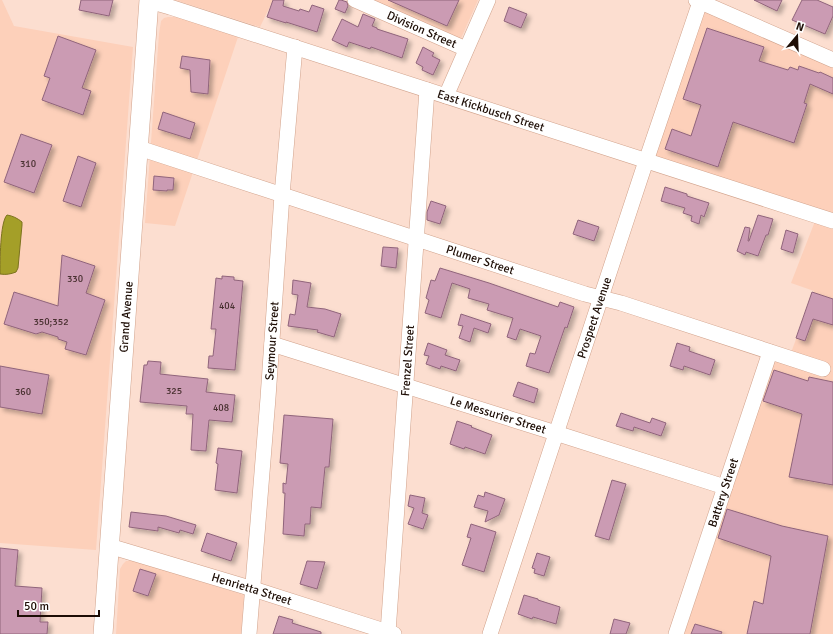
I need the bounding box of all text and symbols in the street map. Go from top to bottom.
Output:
street label: Division Street [384,8,459,52]
north arrow [777,16,817,56]
text: N [794,20,806,34]
street label: East Kickbusch Street [435,87,546,135]
house number: 310 [20,158,36,170]
street label: Plumer Street [444,242,516,278]
house number: 330 [67,273,83,285]
street label: Prospect Avenue [574,275,615,361]
street label: Grand Avenue [116,281,137,353]
house number: 404 [219,300,236,312]
street label: Seymour Street [262,301,283,381]
house number: 350;352 [33,316,69,328]
street label: Frenzel Street [398,325,418,397]
house number: 325 [166,385,182,397]
house number: 360 [15,386,31,398]
street label: Le Messurier Street [448,393,548,437]
house number: 408 [213,402,229,414]
street label: Battery Street [705,456,742,529]
street label: Henrietta Street [210,570,293,609]
scale bar [18,592,99,618]
text: 50 m [24,599,49,614]

